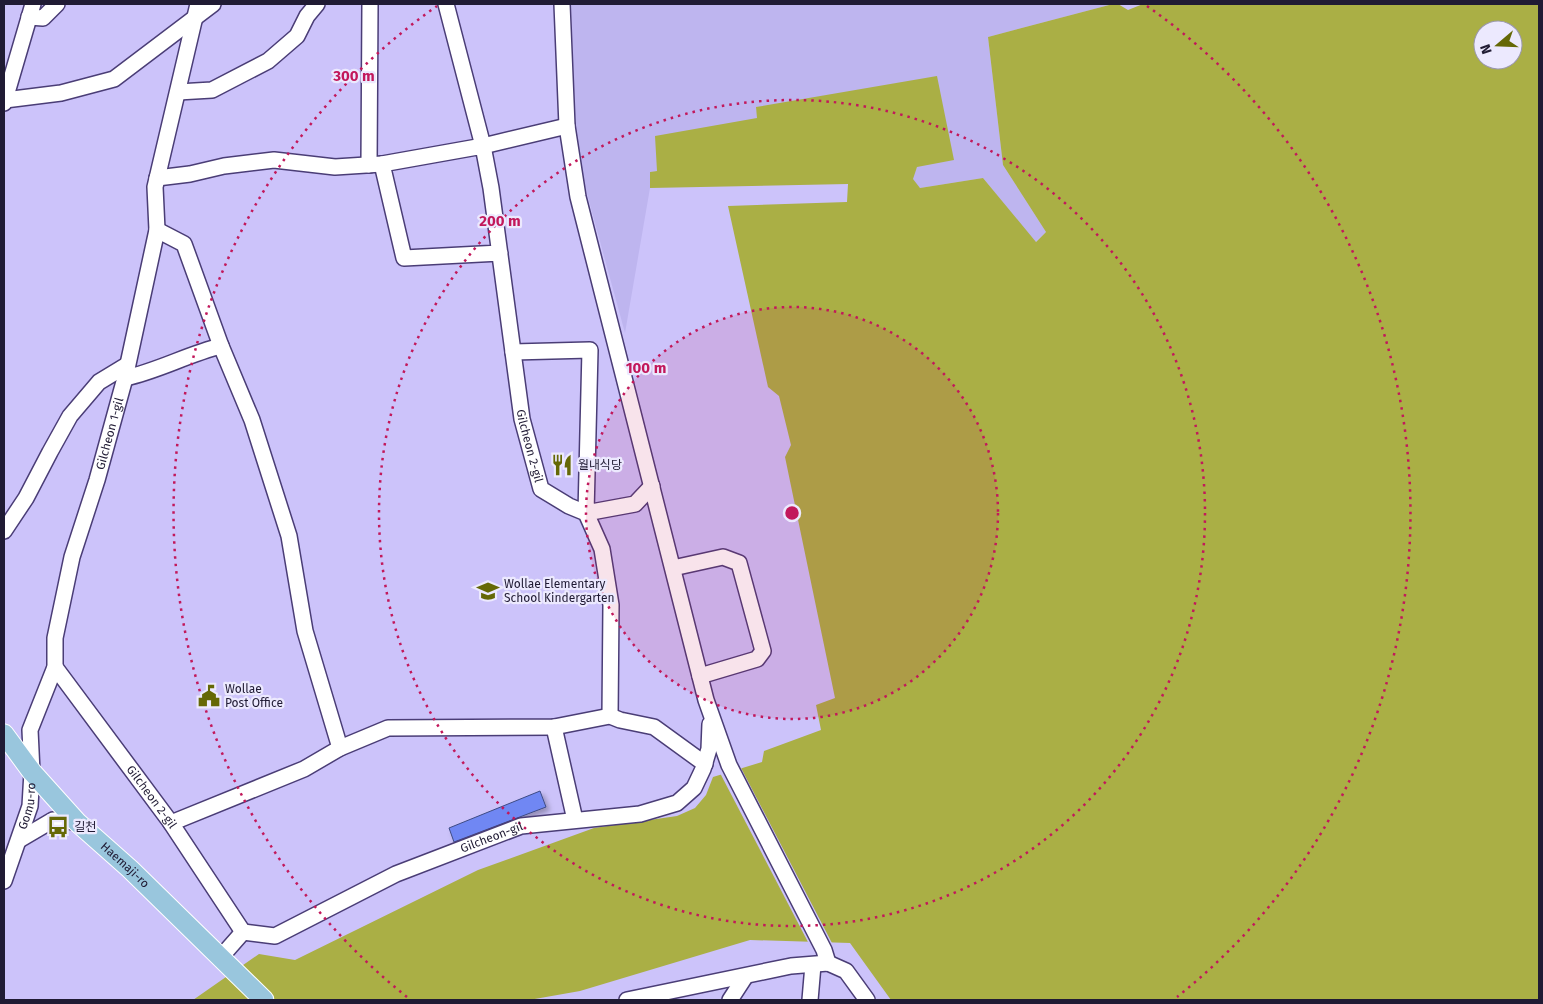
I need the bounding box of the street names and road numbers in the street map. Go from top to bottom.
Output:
street label: Gilcheon 1-gil [93,396,126,471]
street label: Gilcheon 2-gil [514,409,546,484]
street label: Gilcheon 2-gil [124,763,180,832]
street label: Gomu-ro [15,782,38,831]
street label: Gilcheon-gil [458,819,525,856]
street label: Haemaji-ro [98,839,152,891]

